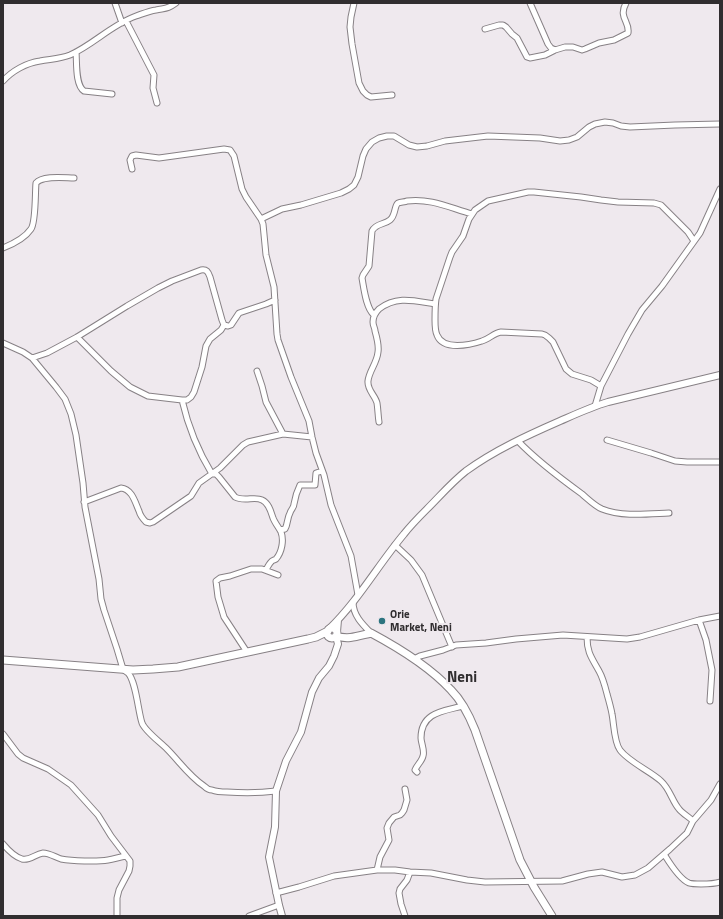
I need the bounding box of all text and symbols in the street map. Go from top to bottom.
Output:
place label: Orie Market, Neni [390,608,452,634]
marker: Orie Market, Neni [377,616,387,626]
district label: Neni [447,669,477,687]

